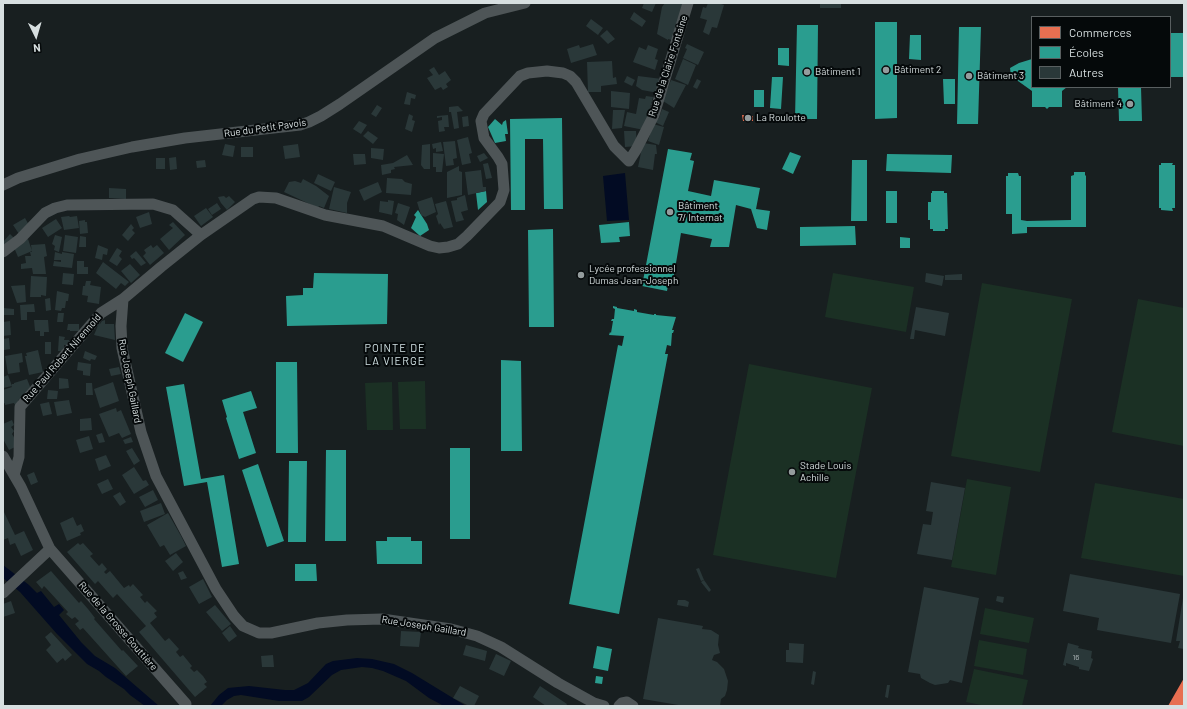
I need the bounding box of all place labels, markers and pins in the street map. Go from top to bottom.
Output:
place label: Bâtiment 2 [894,64,941,76]
marker: Bâtiment 2 [881,65,891,75]
place label: Bâtiment 1 [815,66,861,78]
marker: Bâtiment 1 [802,67,812,77]
place label: Bâtiment 3 [977,70,1024,82]
marker: Bâtiment 3 [964,71,974,81]
place label: Bâtiment 4 [1074,98,1122,110]
marker: Bâtiment 4 [1125,99,1135,109]
place label: La Roulotte [756,112,806,124]
marker: La Roulotte [743,113,753,123]
place label: Bâtiment 7/ Internat [678,200,723,224]
marker: Bâtiment 7/ Internat [665,207,675,217]
place label: Lycée professionnel Dumas Jean-Joseph [589,263,678,286]
marker: Lycée professionnel Dumas Jean-Joseph [576,270,586,280]
place label: Stade Louis Achille [800,460,851,484]
marker: Stade Louis Achille [787,467,797,477]

